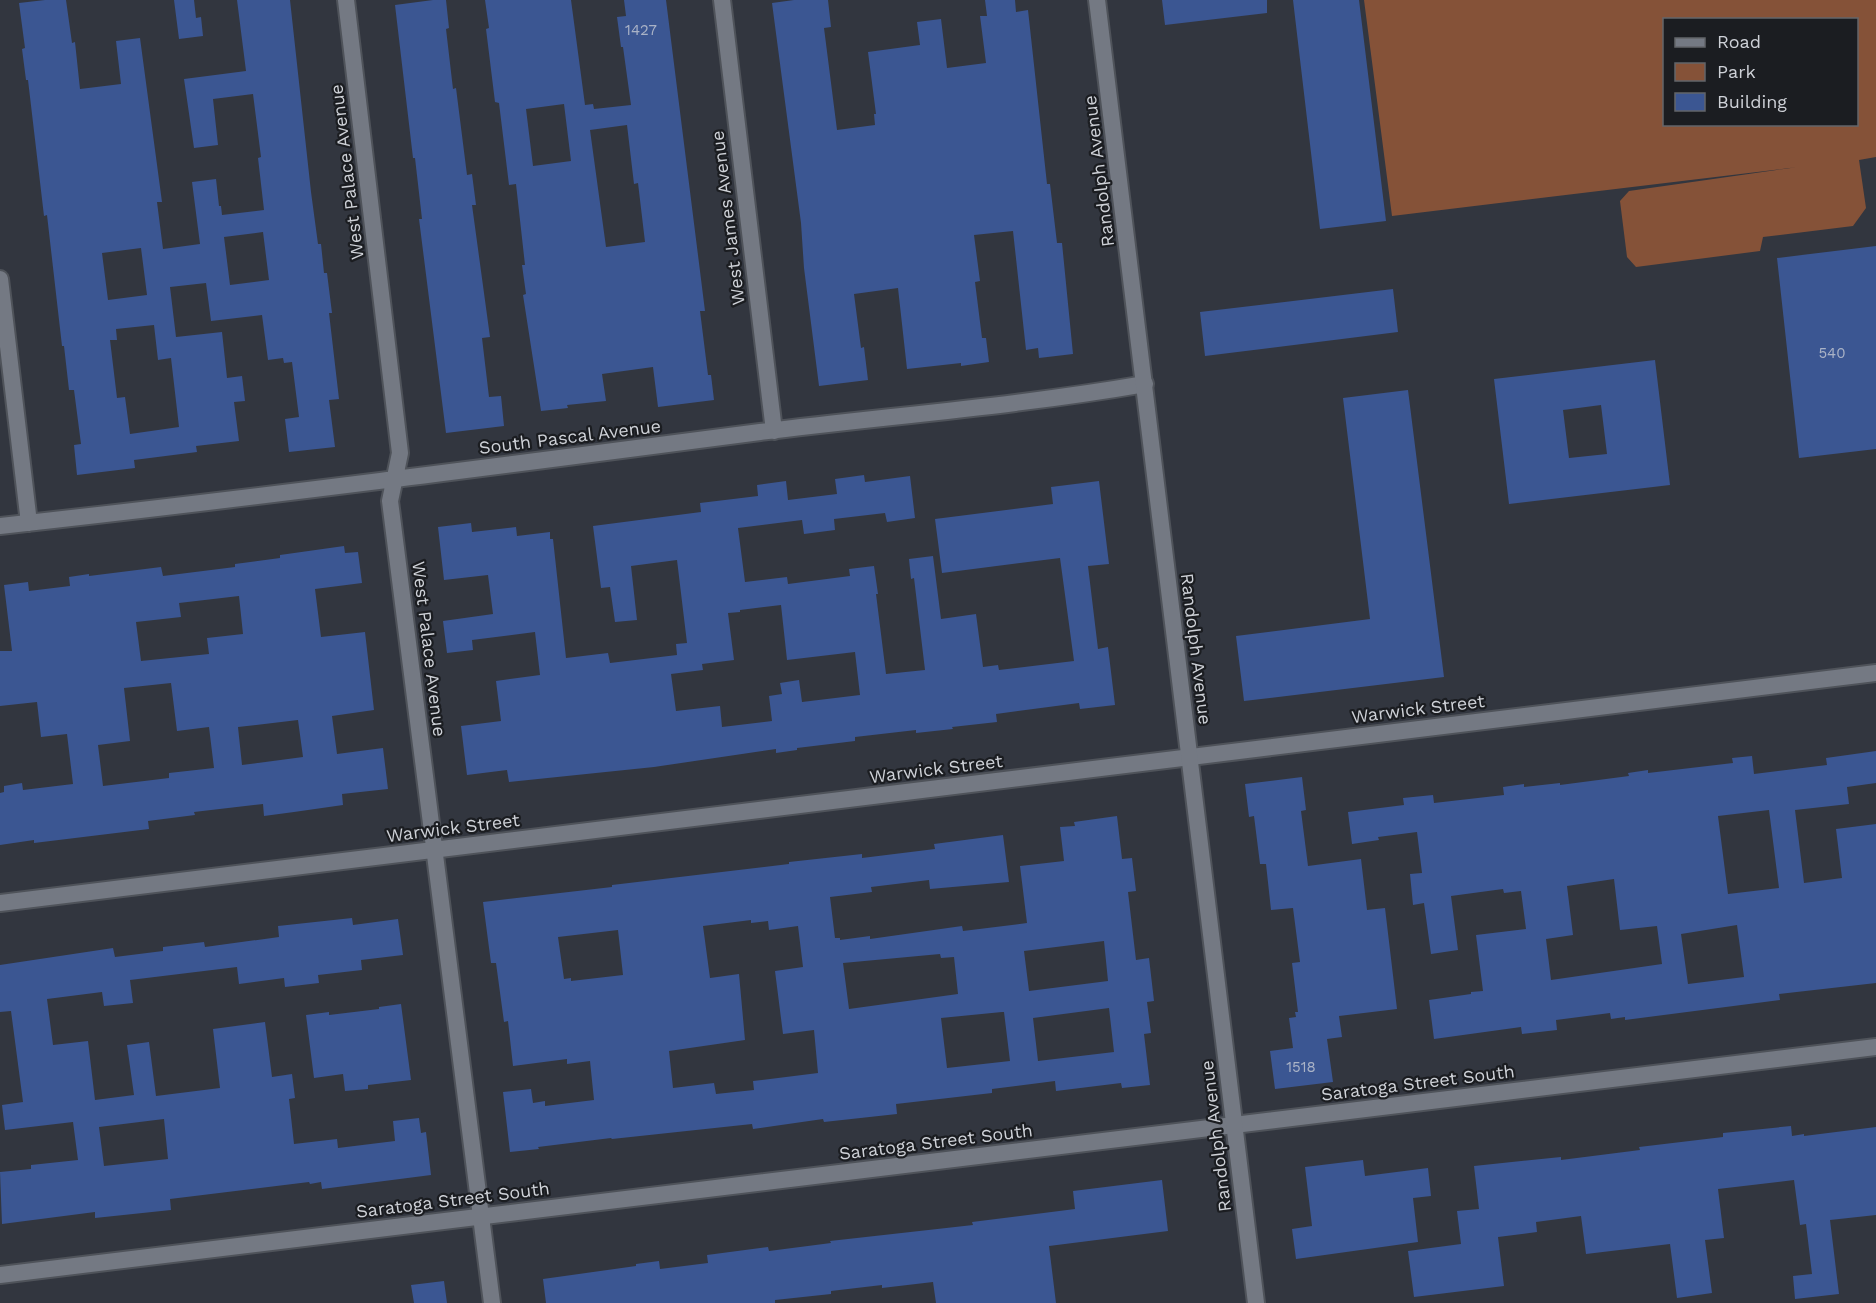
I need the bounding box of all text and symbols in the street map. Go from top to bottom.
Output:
legend [1663,18,1858,126]
house number: 1427 [625,21,657,39]
text: Road [1717,31,1761,52]
text: Park [1717,61,1756,82]
street label: West Palace Avenue [325,83,368,261]
text: Building [1717,91,1787,112]
street label: Randolph Avenue [1079,94,1118,248]
street label: West James Avenue [706,129,749,307]
house number: 540 [1818,344,1846,362]
street label: South Pascal Avenue [478,415,662,458]
street label: West Palace Avenue [408,560,451,738]
street label: Randolph Avenue [1177,572,1216,726]
street label: Warwick Street [1350,690,1486,727]
street label: Warwick Street [868,750,1004,787]
street label: Warwick Street [385,809,521,846]
house number: 1518 [1286,1058,1316,1076]
street label: Randolph Avenue [1196,1059,1235,1213]
street label: Saratoga Street South [1320,1060,1516,1105]
street label: Saratoga Street South [838,1119,1034,1164]
street label: Saratoga Street South [355,1177,551,1222]

